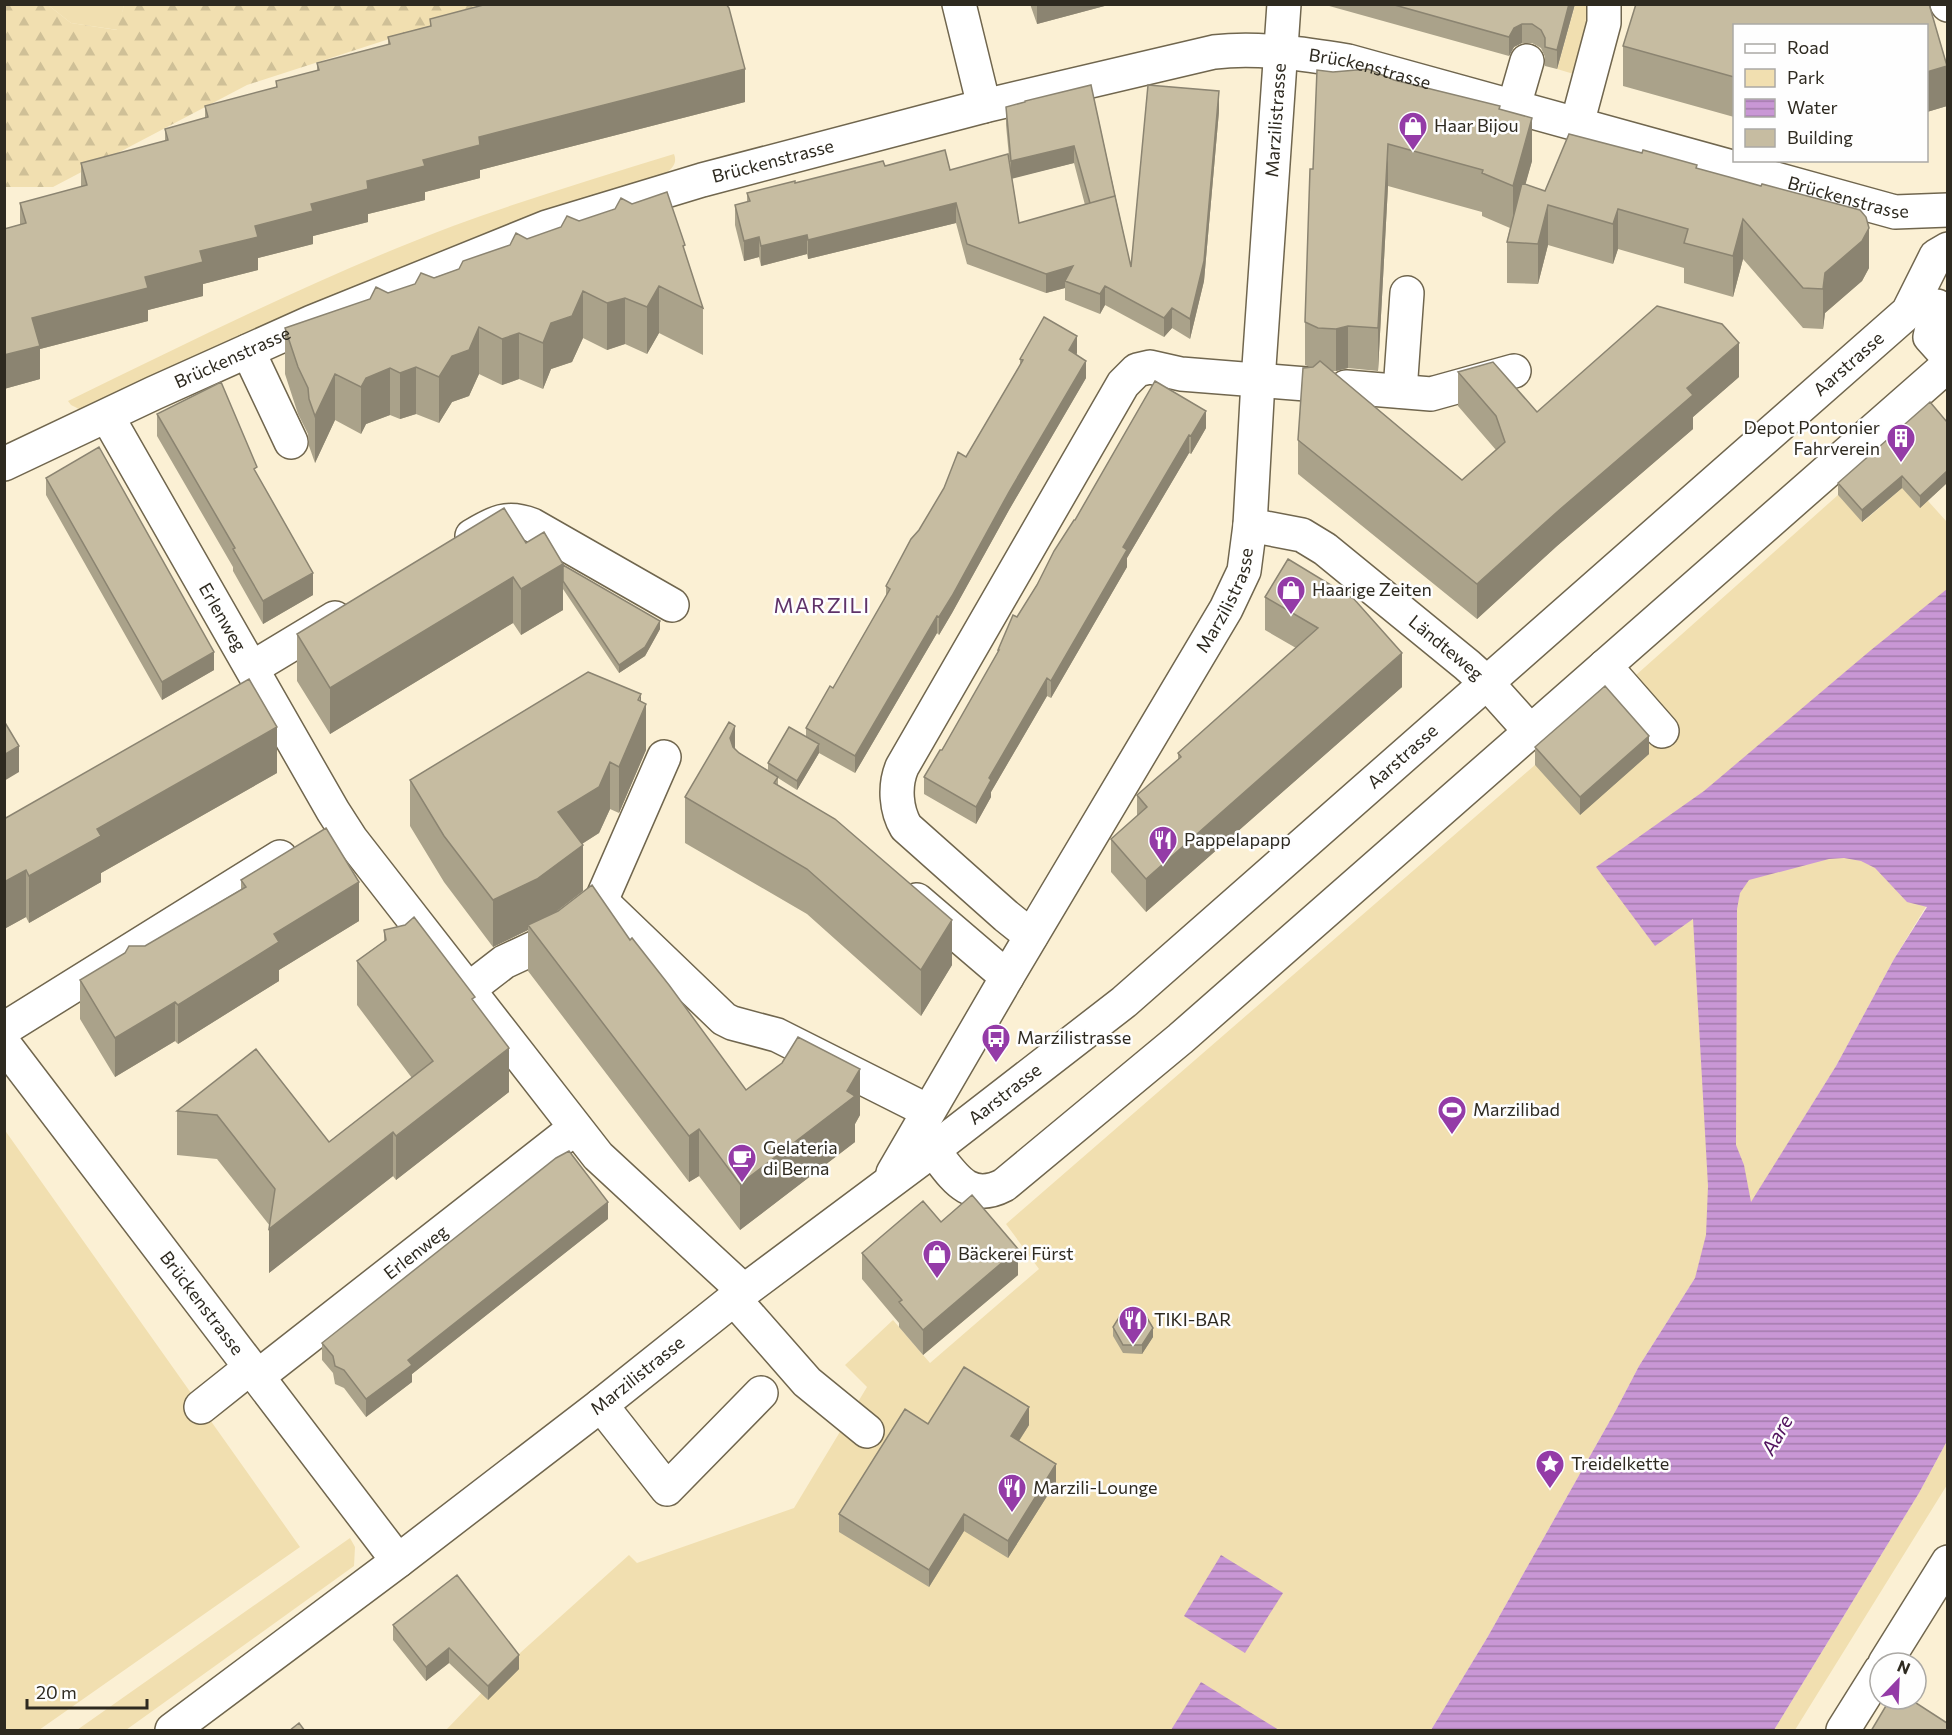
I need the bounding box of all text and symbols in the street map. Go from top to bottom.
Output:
legend [1733,24,1928,162]
text: Road [1787,36,1829,58]
street label: Brückenstrasse [1308,43,1433,93]
street label: Marzilistrasse [1260,62,1290,178]
text: Park [1787,66,1825,88]
text: Water [1787,96,1838,118]
shop icon: Haar Bijou [1397,110,1429,152]
place label: Haar Bijou [1434,114,1519,136]
text: Building [1787,126,1853,148]
street label: Brückenstrasse [710,134,836,187]
street label: Brückenstrasse [1785,171,1909,222]
street label: Brückenstrasse [171,321,294,392]
street label: Aarstrasse [1808,327,1888,400]
place label: Depot Pontonier Fahrverein [1743,416,1880,459]
building icon: Depot Pontonier Fahrverein [1885,422,1917,464]
street label: Marzilistrasse [1191,546,1257,656]
shop icon: Haarige Zeiten [1275,574,1307,616]
place label: Haarige Zeiten [1312,578,1432,600]
street label: Erlenweg [195,579,251,655]
district label: MARZILI [773,592,871,617]
street label: Ländteweg [1405,610,1489,685]
street label: Aarstrasse [1362,719,1442,793]
restaurant icon: Pappelapapp [1147,824,1179,866]
place label: Pappelapapp [1184,828,1291,850]
bus stop icon: Marzilistrasse [980,1022,1012,1064]
place label: Marzilistrasse [1017,1026,1131,1048]
street label: Aarstrasse [964,1058,1045,1129]
sports icon: Marzilibad [1436,1094,1468,1136]
place label: Marzilibad [1473,1098,1560,1120]
place label: Gelateria di Berna [763,1136,838,1179]
cafe icon: Gelateria di Berna [726,1142,758,1184]
street label: Erlenweg [379,1220,452,1284]
shop icon: Bäckerei Fürst [921,1238,953,1280]
place label: Bäckerei Fürst [958,1242,1074,1264]
street label: Brückenstrasse [156,1246,249,1359]
restaurant icon: TIKI-BAR [1117,1304,1149,1346]
place label: TIKI-BAR [1154,1308,1231,1330]
street label: Marzilistrasse [585,1331,689,1419]
water label: Aare [1755,1410,1797,1460]
place icon: Treidelkette [1534,1448,1566,1490]
place label: Treidelkette [1571,1452,1669,1474]
restaurant icon: Marzili-Lounge [996,1472,1028,1514]
place label: Marzili-Lounge [1033,1476,1158,1498]
north arrow [1868,1651,1928,1711]
text: N [1895,1656,1913,1678]
scale bar [27,1672,147,1710]
text: 20 m [36,1681,77,1703]

